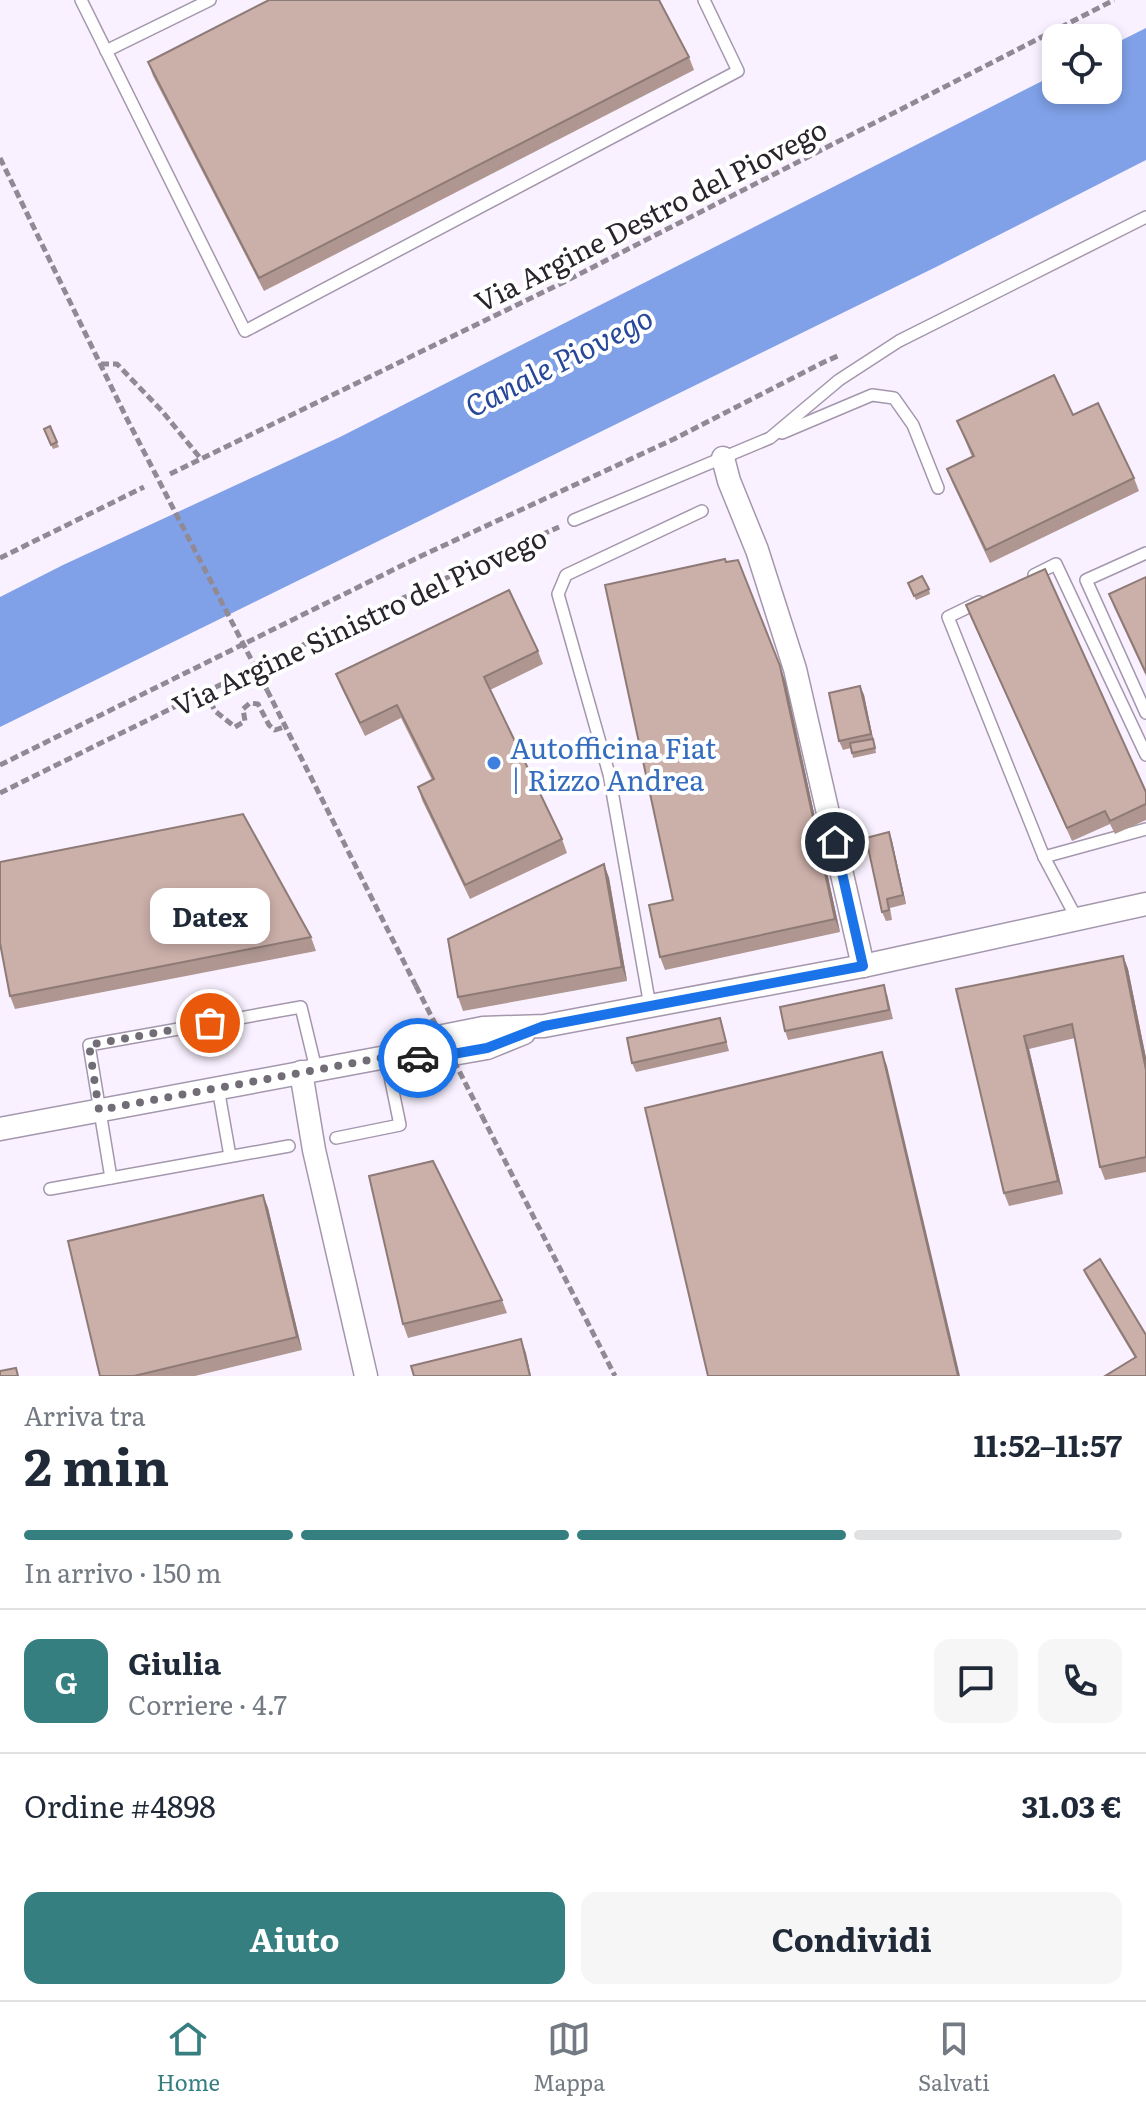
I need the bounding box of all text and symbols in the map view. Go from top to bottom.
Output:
map controls [1042,24,1122,104]
button: locate [1042,24,1122,104]
street label: Via Argine Destro del Piovego [466,107,834,321]
water label: Canale Piovego [456,294,660,426]
street label: Via Argine Sinistro del Piovego [165,515,553,725]
place label: Autofficina Fiat | Rizzo Andrea [510,726,717,800]
marker: Autofficina Fiat | Rizzo Andrea [485,754,503,772]
pin [801,808,869,876]
icon: home [813,820,857,864]
callout: Datex [150,887,270,943]
text: Datex [172,896,248,935]
pin [176,989,244,1057]
icon: bag [188,1001,232,1045]
courier [378,1018,458,1098]
icon: car [396,1036,440,1080]
text: Arriva tra [24,1395,146,1434]
text: 11:52–11:57 [973,1422,1122,1466]
text: 2 min [24,1425,169,1502]
text: In arrivo · 150 m [24,1552,222,1591]
button: chat [934,1639,1018,1723]
button: phone [1038,1639,1122,1723]
text: Giulia [128,1640,221,1684]
text: G [54,1659,78,1703]
text: Corriere · 4.7 [128,1684,287,1723]
text: Ordine #4898 [24,1783,216,1827]
text: 31.03 € [1021,1783,1122,1827]
button: Aiuto [24,1892,565,1984]
button: Condividi [581,1892,1122,1984]
tab: Home [156,2017,220,2098]
tab: Mappa [533,2017,605,2098]
tab: Salvati [918,2017,990,2098]

